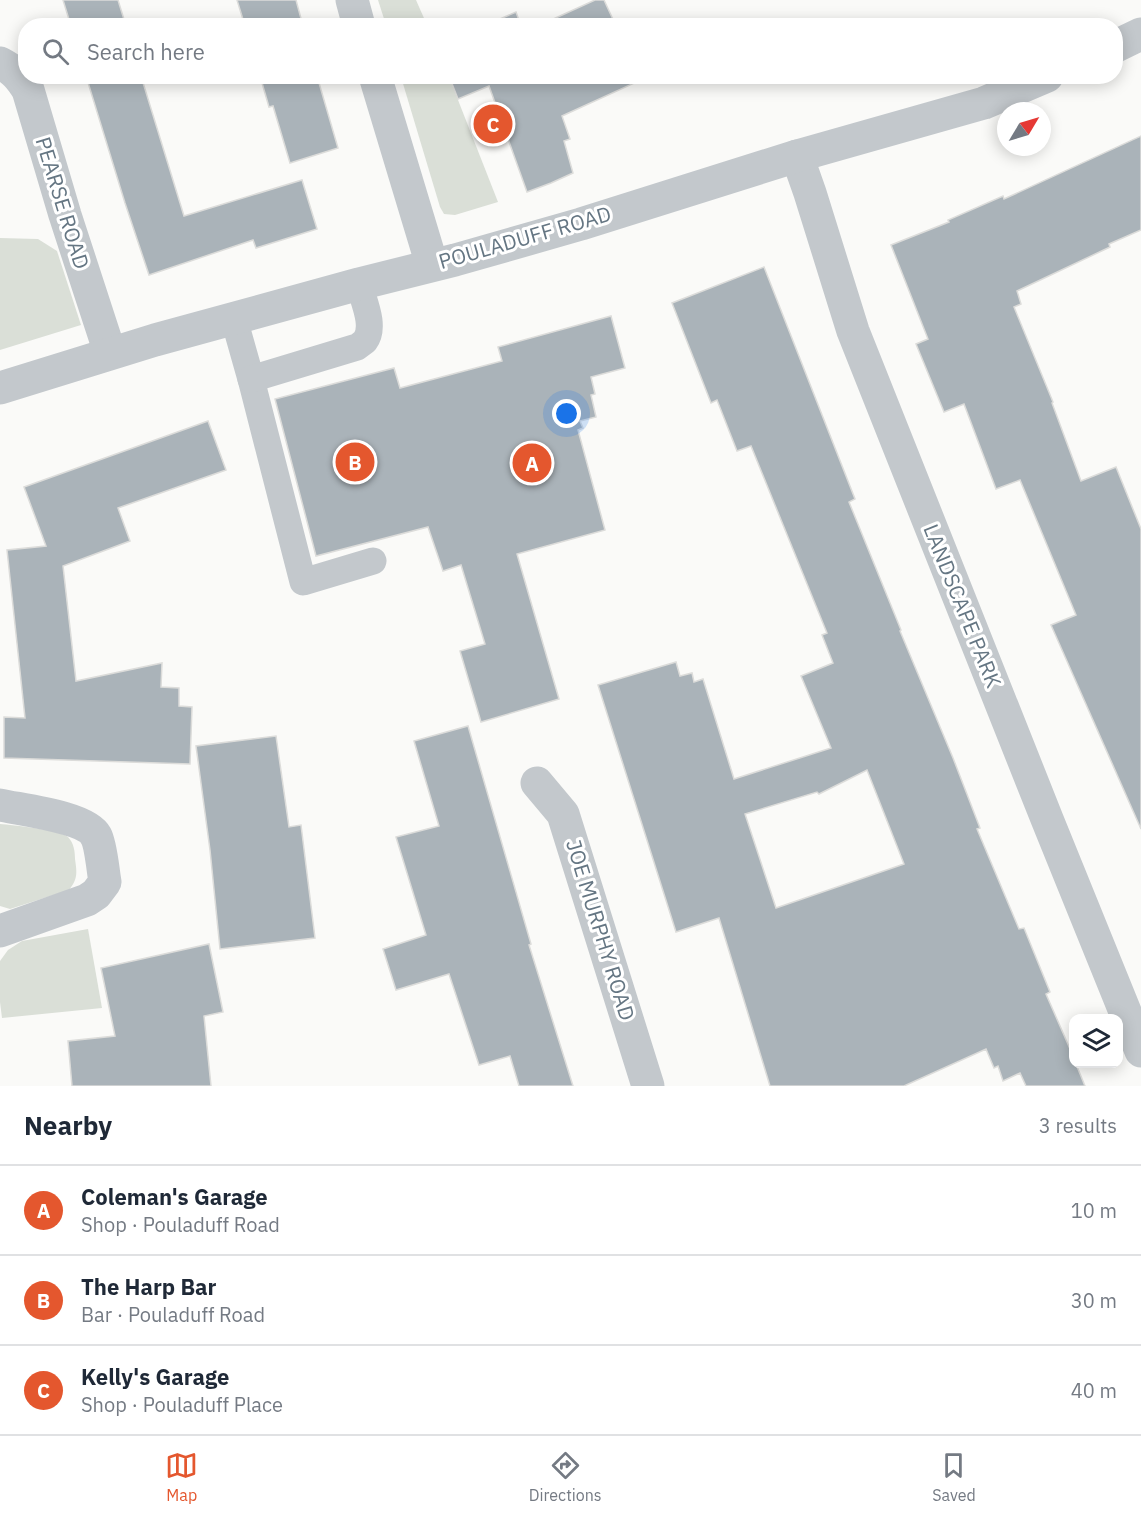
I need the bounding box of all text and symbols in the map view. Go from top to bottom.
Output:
search box [18,18,1123,84]
icon: search [39,35,72,68]
text: Search here [87,37,205,66]
pin: C [474,102,512,146]
north arrow [997,102,1051,156]
street label: PEARSE ROAD [30,133,96,272]
street label: POULADUFF ROAD [435,199,614,275]
your location [552,399,581,428]
pin: B [336,440,374,484]
pin: A [512,440,552,486]
street label: LANDSCAPE PARK [917,520,1008,692]
street label: JOE MURPHY ROAD [560,836,642,1024]
map controls [1069,1014,1123,1068]
button: layers [1069,1014,1123,1068]
text: Nearby [24,1108,112,1142]
text: 3 results [1039,1112,1117,1139]
text: Coleman's Garage [81,1182,268,1211]
text: A [37,1197,50,1224]
text: 10 m [1071,1197,1117,1224]
text: Shop · Pouladuff Road [81,1211,280,1238]
text: The Harp Bar [81,1272,217,1301]
text: B [37,1287,50,1314]
text: 30 m [1071,1287,1117,1314]
text: Bar · Pouladuff Road [81,1301,265,1328]
text: Kelly's Garage [81,1362,229,1391]
text: C [37,1377,50,1404]
text: 40 m [1071,1377,1117,1404]
text: Shop · Pouladuff Place [81,1391,283,1418]
tab: Map [165,1449,198,1505]
tab: Directions [529,1449,602,1505]
tab: Saved [932,1449,976,1505]

